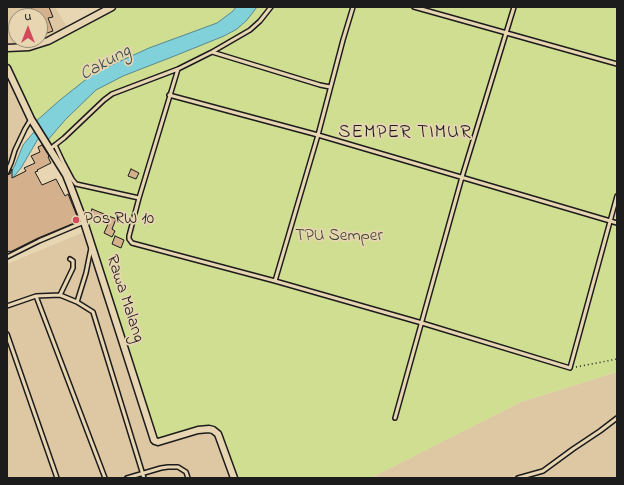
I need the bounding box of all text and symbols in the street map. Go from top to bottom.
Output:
north arrow [8,8,48,48]
text: U [25,9,31,25]
water label: Cakung [77,41,135,87]
district label: SEMPER TIMUR [338,123,472,145]
place label: Pos RW 10 [84,210,154,230]
marker: Pos RW 10 [71,215,81,225]
park label: TPU Semper [295,227,383,247]
street label: Rawa Malang [100,253,148,345]

